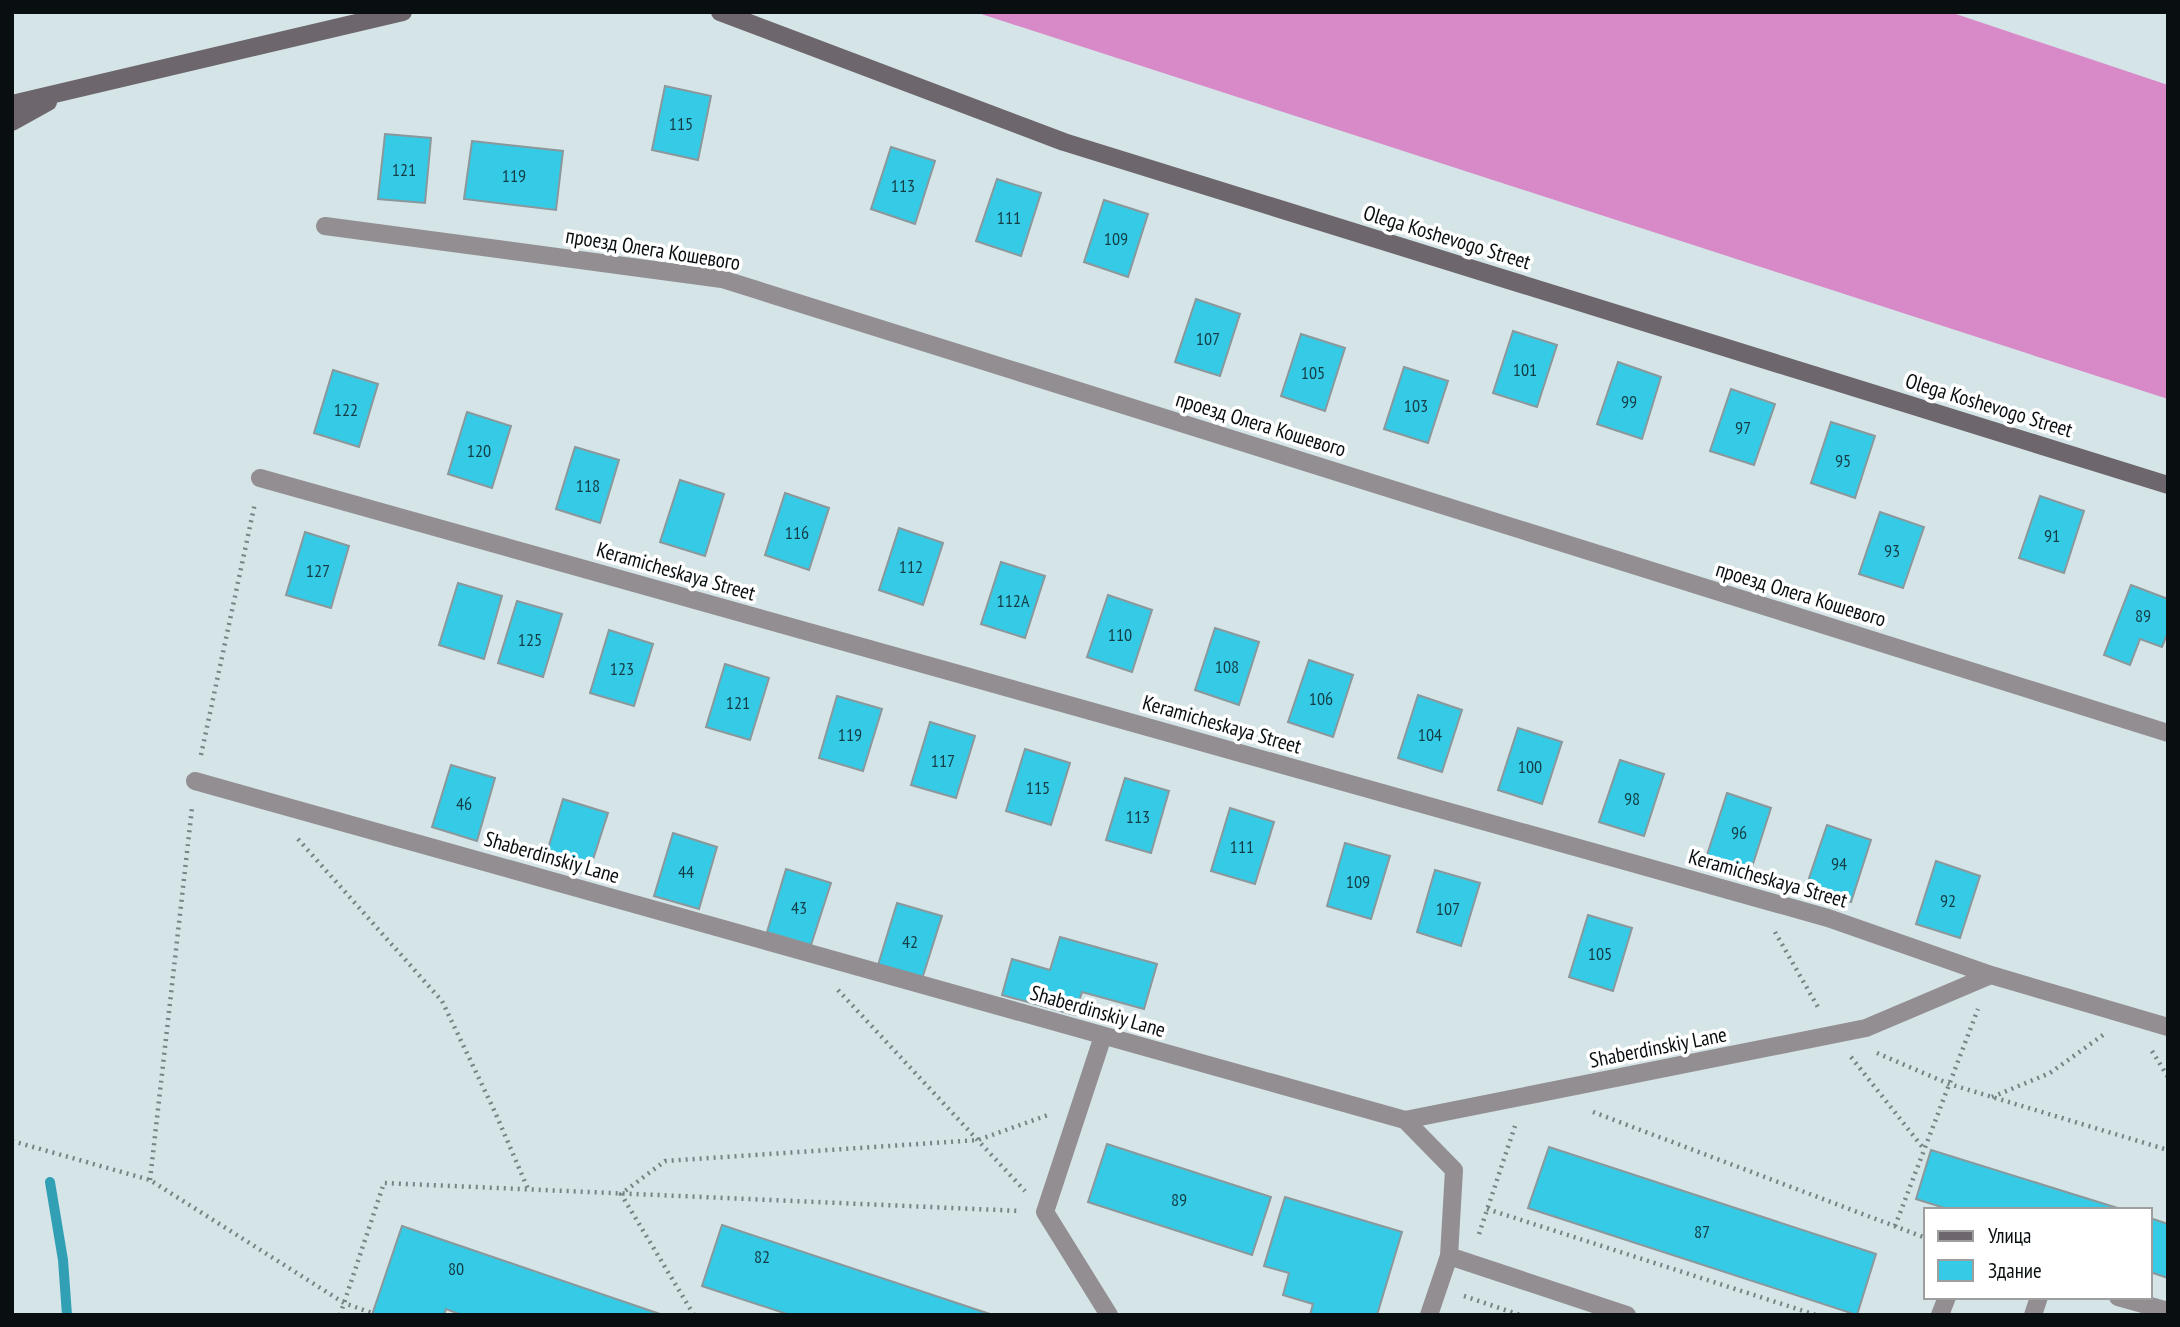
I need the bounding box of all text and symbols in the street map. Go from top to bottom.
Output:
house number: 115 [669,112,693,135]
house number: 121 [392,158,416,181]
house number: 119 [502,164,526,187]
house number: 113 [891,174,915,197]
street label: Olega Koshevogo Street [1360,199,1534,275]
house number: 111 [997,206,1021,229]
street label: проезд Олега Кошевого [564,222,742,276]
house number: 109 [1104,227,1128,250]
house number: 107 [1196,327,1220,350]
house number: 101 [1513,358,1537,381]
house number: 105 [1301,361,1325,384]
street label: Olega Koshevogo Street [1902,367,2076,443]
street label: проезд Олега Кошевого [1173,385,1349,463]
house number: 99 [1621,390,1637,413]
house number: 103 [1404,394,1428,417]
house number: 122 [334,398,358,421]
house number: 97 [1735,416,1751,439]
house number: 120 [467,439,491,462]
house number: 95 [1835,449,1851,472]
house number: 118 [576,474,600,497]
house number: 116 [785,521,809,544]
house number: 91 [2044,524,2060,547]
street label: Keramicheskaya Street [594,535,759,607]
house number: 93 [1884,539,1900,562]
house number: 112 [899,555,923,578]
street label: проезд Олега Кошевого [1713,555,1889,633]
house number: 127 [306,559,330,582]
house number: 112А [997,589,1030,612]
house number: 89 [2135,604,2151,627]
house number: 110 [1108,623,1132,646]
house number: 125 [518,628,542,651]
house number: 108 [1215,655,1239,678]
house number: 123 [610,657,634,680]
house number: 106 [1309,687,1333,710]
street label: Keramicheskaya Street [1140,688,1305,760]
house number: 121 [726,691,750,714]
house number: 119 [838,723,862,746]
house number: 104 [1418,723,1442,746]
house number: 117 [931,749,955,772]
house number: 100 [1518,755,1542,778]
house number: 115 [1026,776,1050,799]
house number: 98 [1624,787,1640,810]
house number: 46 [456,792,472,815]
house number: 113 [1126,805,1150,828]
house number: 96 [1731,821,1747,844]
street label: Shaberdinskiy Lane [481,825,623,889]
house number: 111 [1230,835,1254,858]
street label: Keramicheskaya Street [1686,842,1851,914]
house number: 94 [1831,852,1847,875]
house number: 44 [678,860,694,883]
house number: 109 [1346,870,1370,893]
house number: 92 [1940,889,1956,912]
house number: 43 [791,896,807,919]
house number: 107 [1436,897,1460,920]
house number: 42 [902,930,918,953]
house number: 105 [1588,942,1612,965]
street label: Shaberdinskiy Lane [1027,979,1169,1043]
street label: Shaberdinskiy Lane [1587,1020,1729,1074]
house number: 89 [1171,1188,1187,1211]
legend [1924,1208,2152,1299]
house number: 87 [1694,1220,1710,1243]
text: Улица [1988,1222,2031,1249]
house number: 82 [754,1245,770,1268]
house number: 80 [448,1257,464,1280]
text: Здание [1988,1257,2042,1284]

